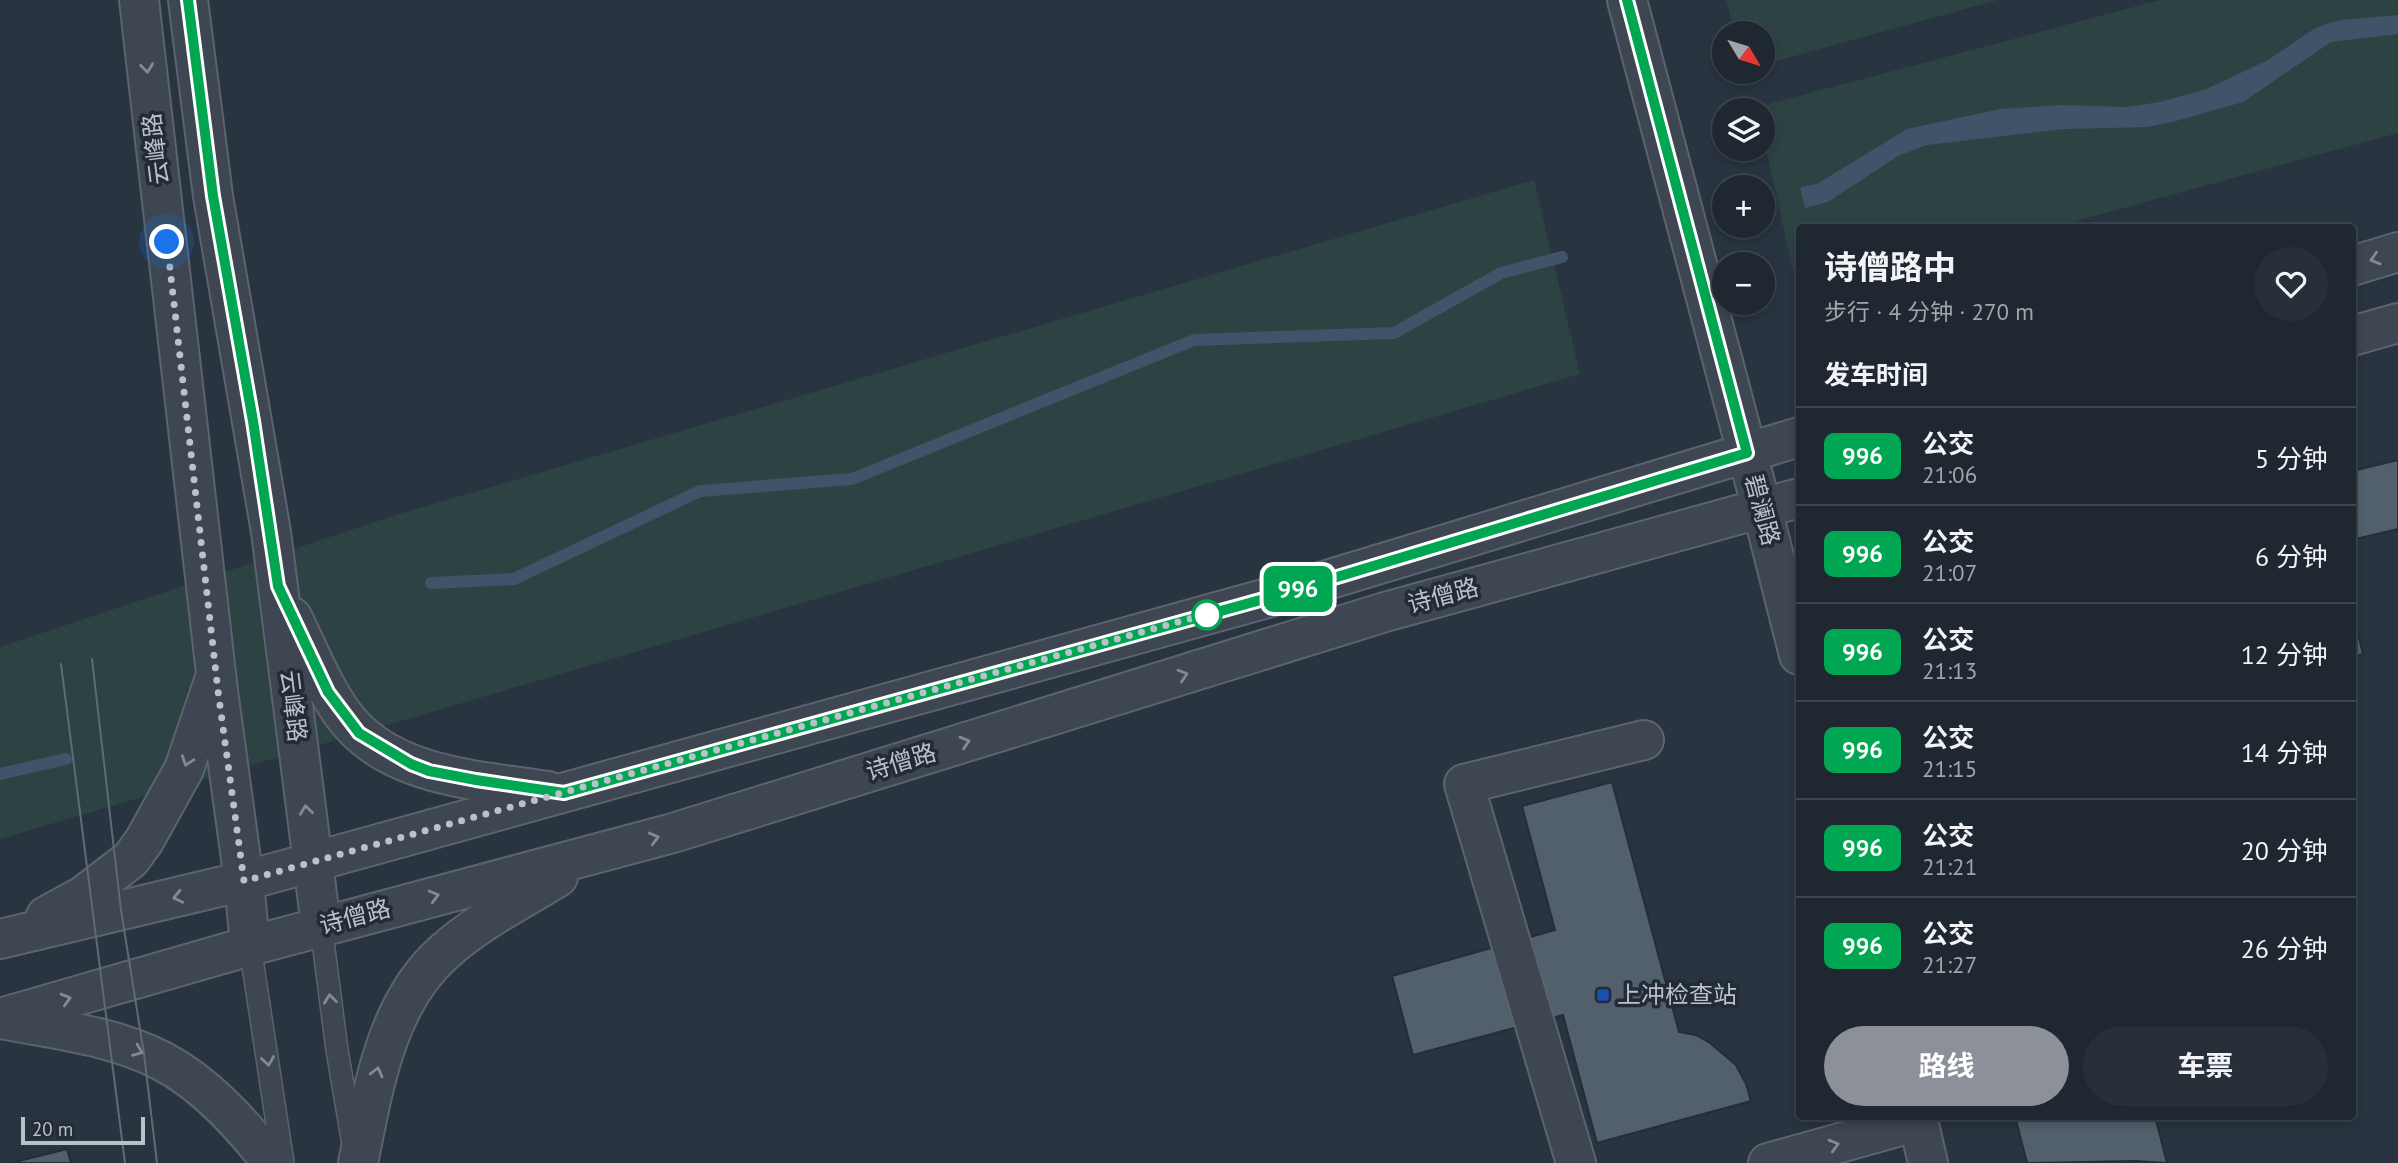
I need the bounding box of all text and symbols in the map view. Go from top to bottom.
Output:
north arrow [1712,21,1774,84]
map controls [1712,21,1775,315]
one-way arrow [140,62,155,74]
button: layers [1712,98,1775,161]
street label: 云峰路 [136,111,175,187]
button: + [1712,175,1775,238]
your location [149,224,184,259]
text: 诗僧路中 [1824,245,1956,288]
button: heart [2254,247,2328,321]
one-way arrow [2369,251,2381,266]
button: − [1712,252,1775,315]
text: 步行 · 4 分钟 · 270 m [1824,297,2034,326]
text: 发车时间 [1824,358,1928,391]
text: 公交 [1922,427,1974,460]
text: 996 [1842,440,1883,471]
text: 5 分钟 [2255,442,2328,475]
text: 21:06 [1922,460,1977,489]
street label: 碧澜路 [1738,471,1787,549]
text: 公交 [1922,525,1974,558]
text: 996 [1842,538,1883,569]
text: 6 分钟 [2255,540,2328,573]
text: 21:07 [1922,558,1977,587]
line badge: 996 [1258,566,1338,612]
street label: 诗僧路 [1404,571,1482,620]
text: 996 [1278,573,1318,604]
unlabelled marker [1192,600,1222,630]
text: 公交 [1922,623,1974,656]
text: 996 [1842,636,1883,667]
text: 12 分钟 [2241,638,2328,671]
text: 21:13 [1922,656,1977,685]
street label: 云峰路 [274,668,313,744]
one-way arrow [1176,669,1188,683]
text: 公交 [1922,721,1974,754]
text: 996 [1842,734,1883,765]
street label: 诗僧路 [862,736,940,787]
one-way arrow [959,736,971,751]
text: 14 分钟 [2241,736,2328,769]
one-way arrow [181,754,195,766]
text: 21:15 [1922,754,1977,783]
one-way arrow [299,804,314,816]
text: 公交 [1922,819,1974,852]
one-way arrow [648,832,660,846]
text: 996 [1842,832,1883,863]
text: 20 分钟 [2241,834,2328,867]
text: 21:21 [1922,852,1977,881]
one-way arrow [172,889,184,903]
one-way arrow [428,890,440,905]
street label: 诗僧路 [316,892,394,941]
text: 公交 [1922,917,1974,950]
text: 996 [1842,930,1883,961]
text: 26 分钟 [2241,932,2328,965]
text: 21:27 [1922,950,1977,979]
place label: 上冲检查站 [1617,979,1737,1010]
marker: 上冲检查站 [1595,987,1611,1003]
one-way arrow [59,992,71,1007]
one-way arrow [323,993,338,1005]
button: 路线 [1824,1026,2069,1106]
button: 车票 [2083,1026,2328,1106]
one-way arrow [131,1043,143,1057]
one-way arrow [260,1056,275,1067]
one-way arrow [369,1066,383,1078]
scale bar [21,1114,145,1146]
text: 20 m [32,1117,73,1141]
one-way arrow [1828,1138,1840,1153]

